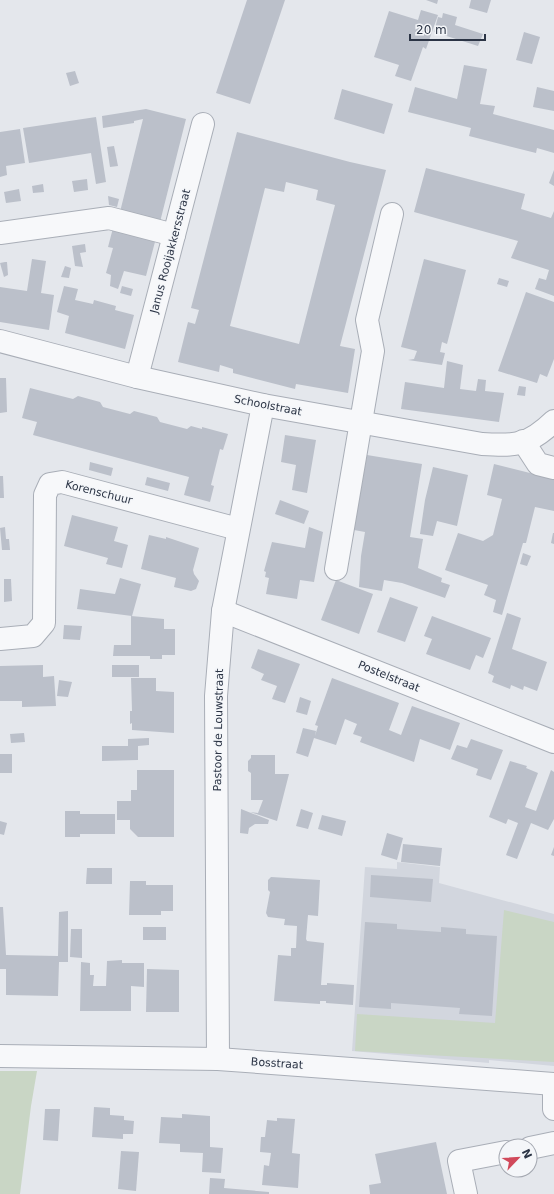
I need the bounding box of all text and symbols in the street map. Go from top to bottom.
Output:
scale bar [410,16,485,42]
text: 20 m [416,23,447,37]
street label: Janus Rooijakkersstraat [147,187,194,316]
street label: Schoolstraat [233,393,304,419]
street label: Korenschuur [64,478,134,507]
street label: Postelstraat [356,658,422,695]
street label: Pastoor de Louwstraat [211,668,226,791]
street label: Bosstraat [250,1055,304,1072]
north arrow [498,1138,538,1178]
text: N [519,1147,534,1161]

